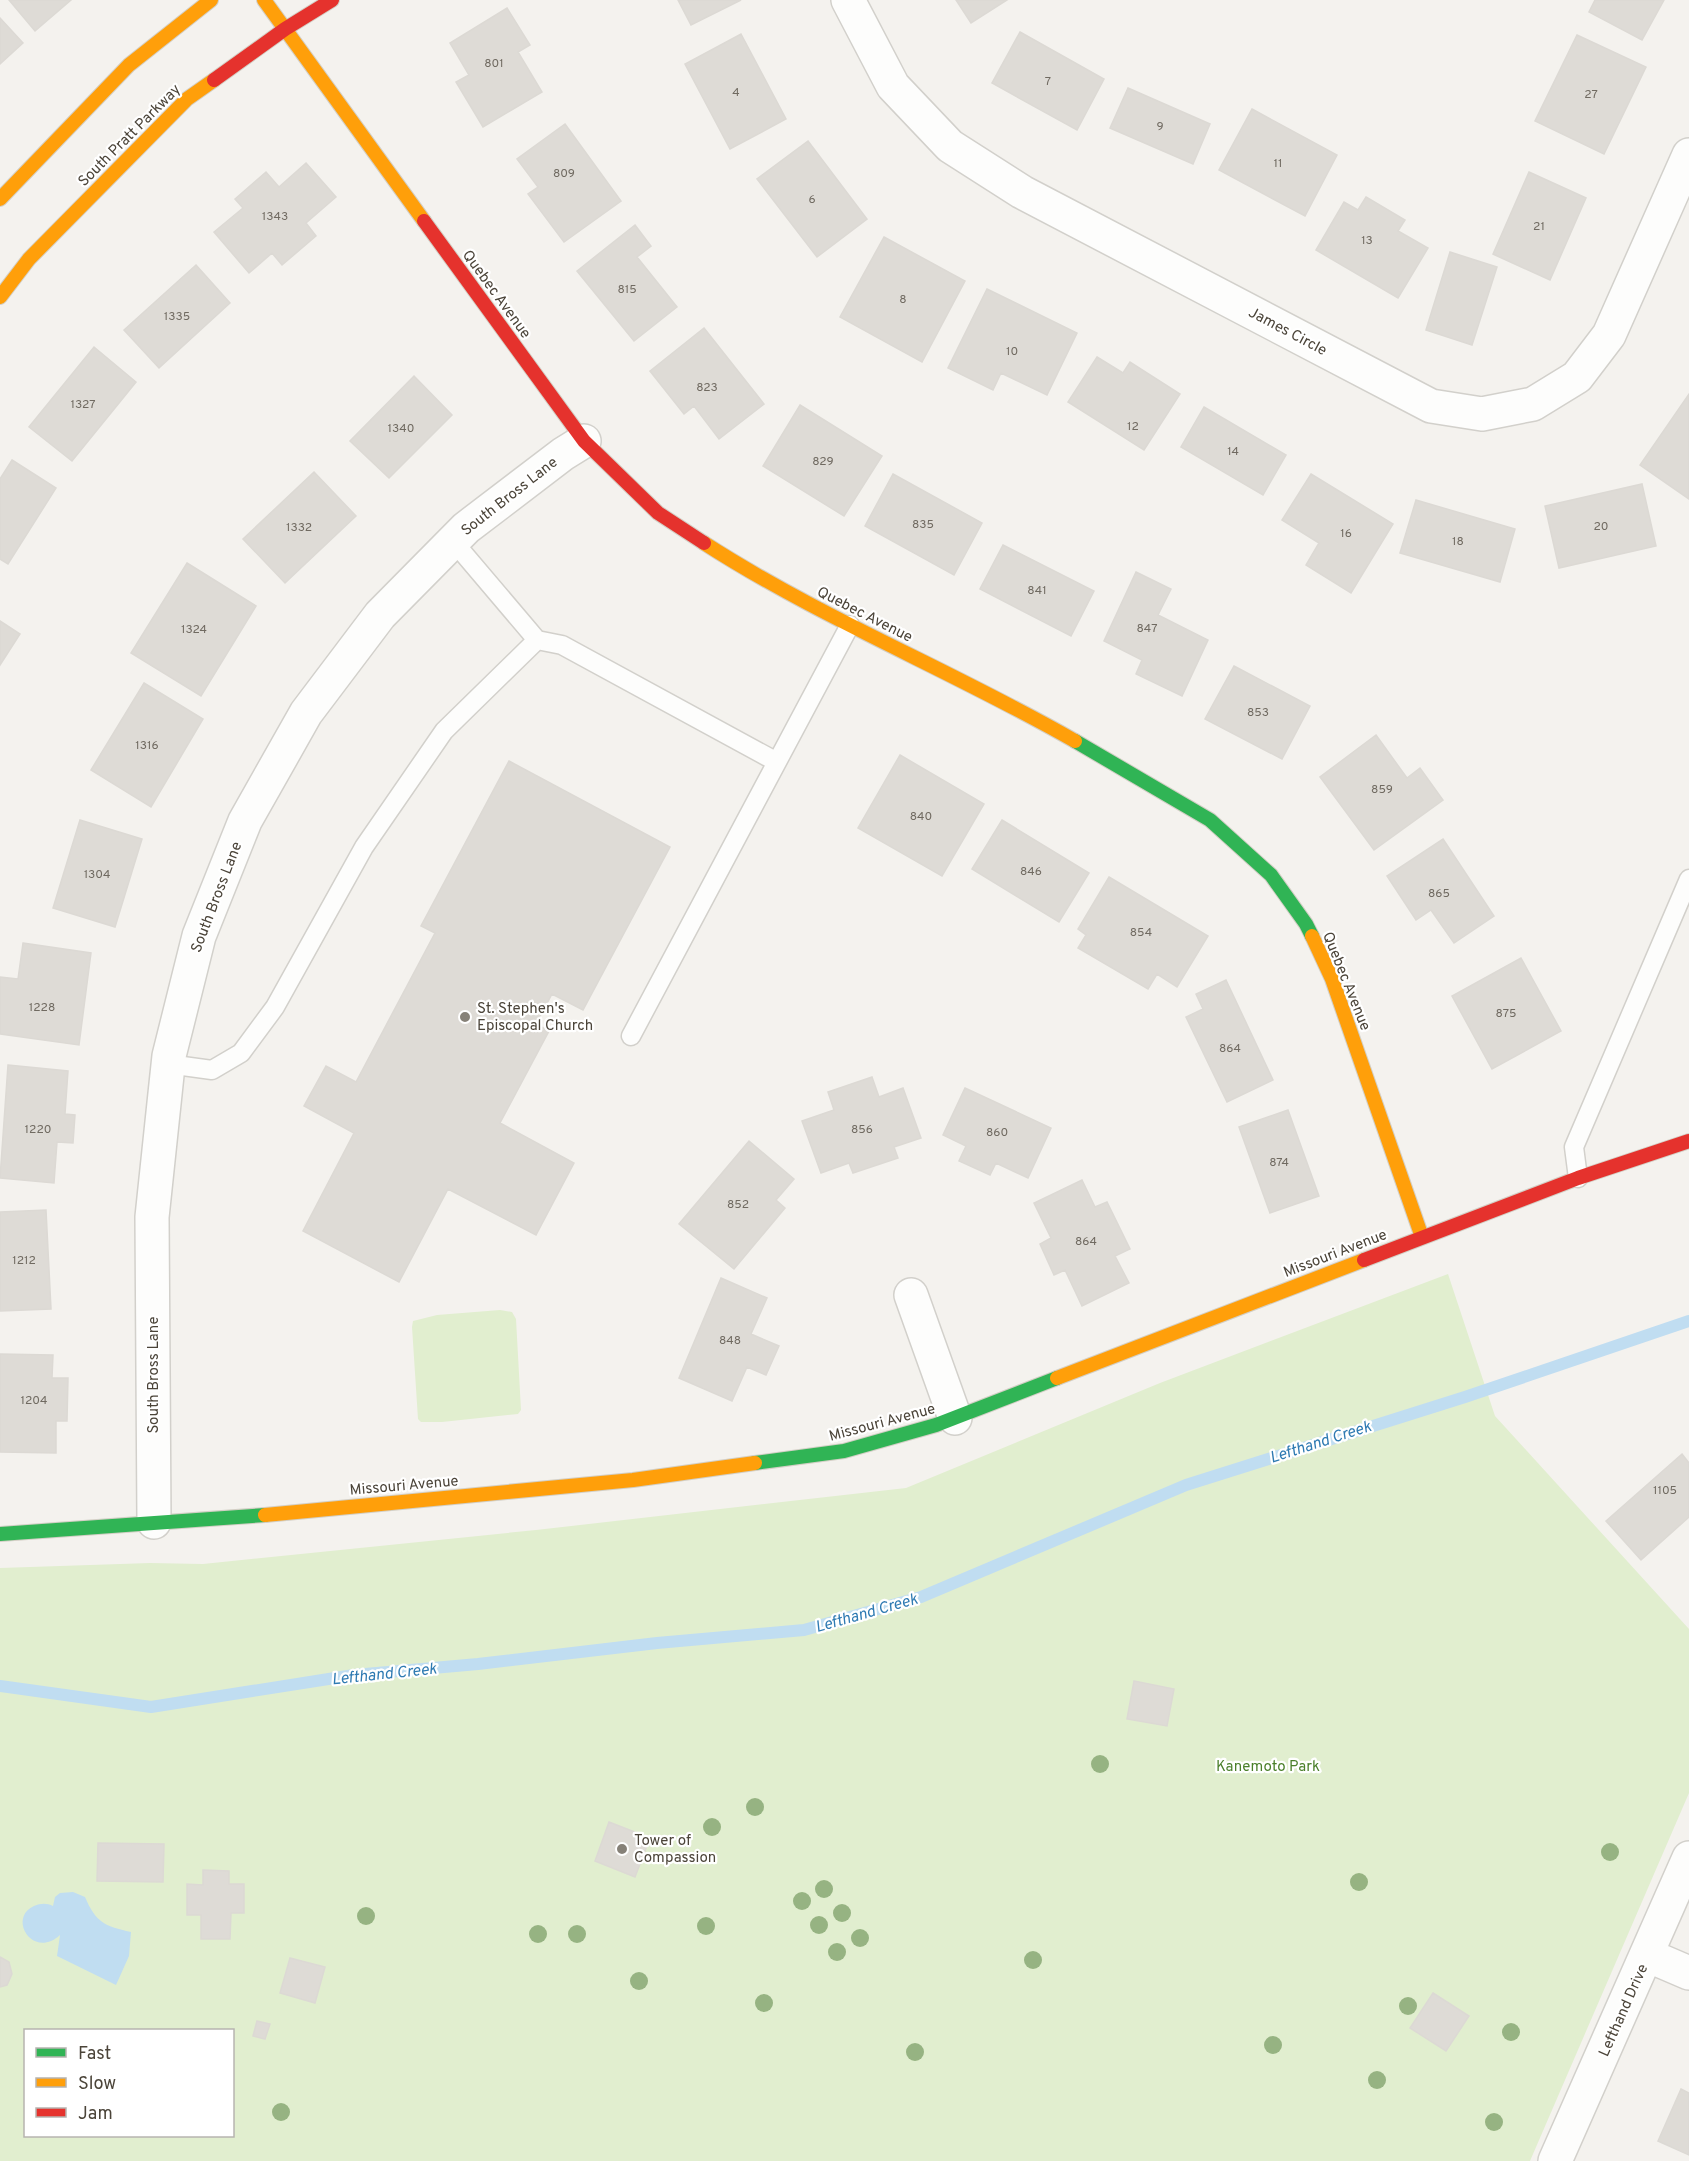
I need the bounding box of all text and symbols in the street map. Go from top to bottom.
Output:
house number: 801 [484,56,504,72]
house number: 7 [1045,74,1051,90]
street label: South Pratt Parkway [75,81,185,191]
house number: 4 [732,85,740,101]
house number: 27 [1584,87,1598,103]
house number: 9 [1156,119,1164,135]
house number: 11 [1274,156,1282,172]
house number: 809 [553,166,575,182]
house number: 6 [808,192,816,208]
house number: 1343 [262,209,288,225]
house number: 21 [1533,219,1545,235]
house number: 13 [1361,233,1373,249]
street label: Quebec Avenue [457,247,534,343]
house number: 815 [617,282,637,298]
house number: 8 [899,292,907,308]
street label: James Circle [1245,304,1330,361]
house number: 1335 [164,309,190,325]
house number: 10 [1006,344,1018,360]
house number: 823 [696,380,718,396]
house number: 1327 [71,397,95,413]
house number: 12 [1127,419,1139,435]
house number: 1340 [388,421,414,437]
house number: 14 [1227,444,1239,460]
street label: South Bross Lane [458,454,562,541]
house number: 829 [812,454,834,470]
house number: 835 [912,517,934,533]
house number: 20 [1593,519,1609,535]
house number: 1332 [286,520,312,536]
house number: 16 [1340,526,1352,542]
house number: 18 [1452,534,1464,550]
street label: Quebec Avenue [813,583,915,648]
house number: 841 [1027,583,1047,599]
house number: 847 [1137,621,1157,637]
house number: 1324 [181,622,207,638]
house number: 853 [1247,705,1269,721]
house number: 1316 [135,738,159,754]
house number: 859 [1371,782,1393,798]
house number: 840 [910,809,932,825]
street label: South Bross Lane [188,839,247,956]
house number: 846 [1020,864,1042,880]
house number: 1304 [84,867,110,883]
house number: 865 [1428,886,1450,902]
house number: 854 [1130,925,1152,941]
street label: Quebec Avenue [1317,929,1374,1034]
house number: 1228 [29,1000,55,1016]
place label: St. Stephen's Episcopal Church [477,1000,593,1036]
house number: 875 [1496,1006,1516,1022]
marker: St. Stephen's Episcopal Church [458,1010,472,1024]
house number: 864 [1219,1041,1241,1057]
house number: 1220 [25,1122,51,1138]
house number: 856 [851,1122,873,1138]
house number: 860 [986,1125,1008,1141]
house number: 874 [1269,1155,1289,1171]
house number: 852 [727,1197,749,1213]
street label: Missouri Avenue [1281,1226,1390,1283]
house number: 864 [1075,1234,1097,1250]
house number: 1212 [12,1253,36,1269]
street label: South Bross Lane [145,1316,164,1434]
house number: 848 [719,1333,741,1349]
house number: 1204 [21,1393,47,1409]
street label: Missouri Avenue [827,1400,938,1447]
water label: Lefthand Creek [1267,1417,1375,1469]
street label: Missouri Avenue [349,1472,459,1501]
house number: 1105 [1653,1483,1677,1499]
water label: Lefthand Creek [813,1590,921,1638]
water label: Lefthand Creek [331,1659,439,1690]
park label: Kanemoto Park [1216,1758,1320,1777]
place label: Tower of Compassion [634,1832,716,1868]
marker: Tower of Compassion [615,1842,629,1856]
street label: Lefthand Drive [1595,1961,1653,2060]
legend [24,2029,234,2137]
text: Fast [78,2043,111,2066]
text: Slow [78,2073,116,2096]
text: Jam [78,2103,113,2126]

